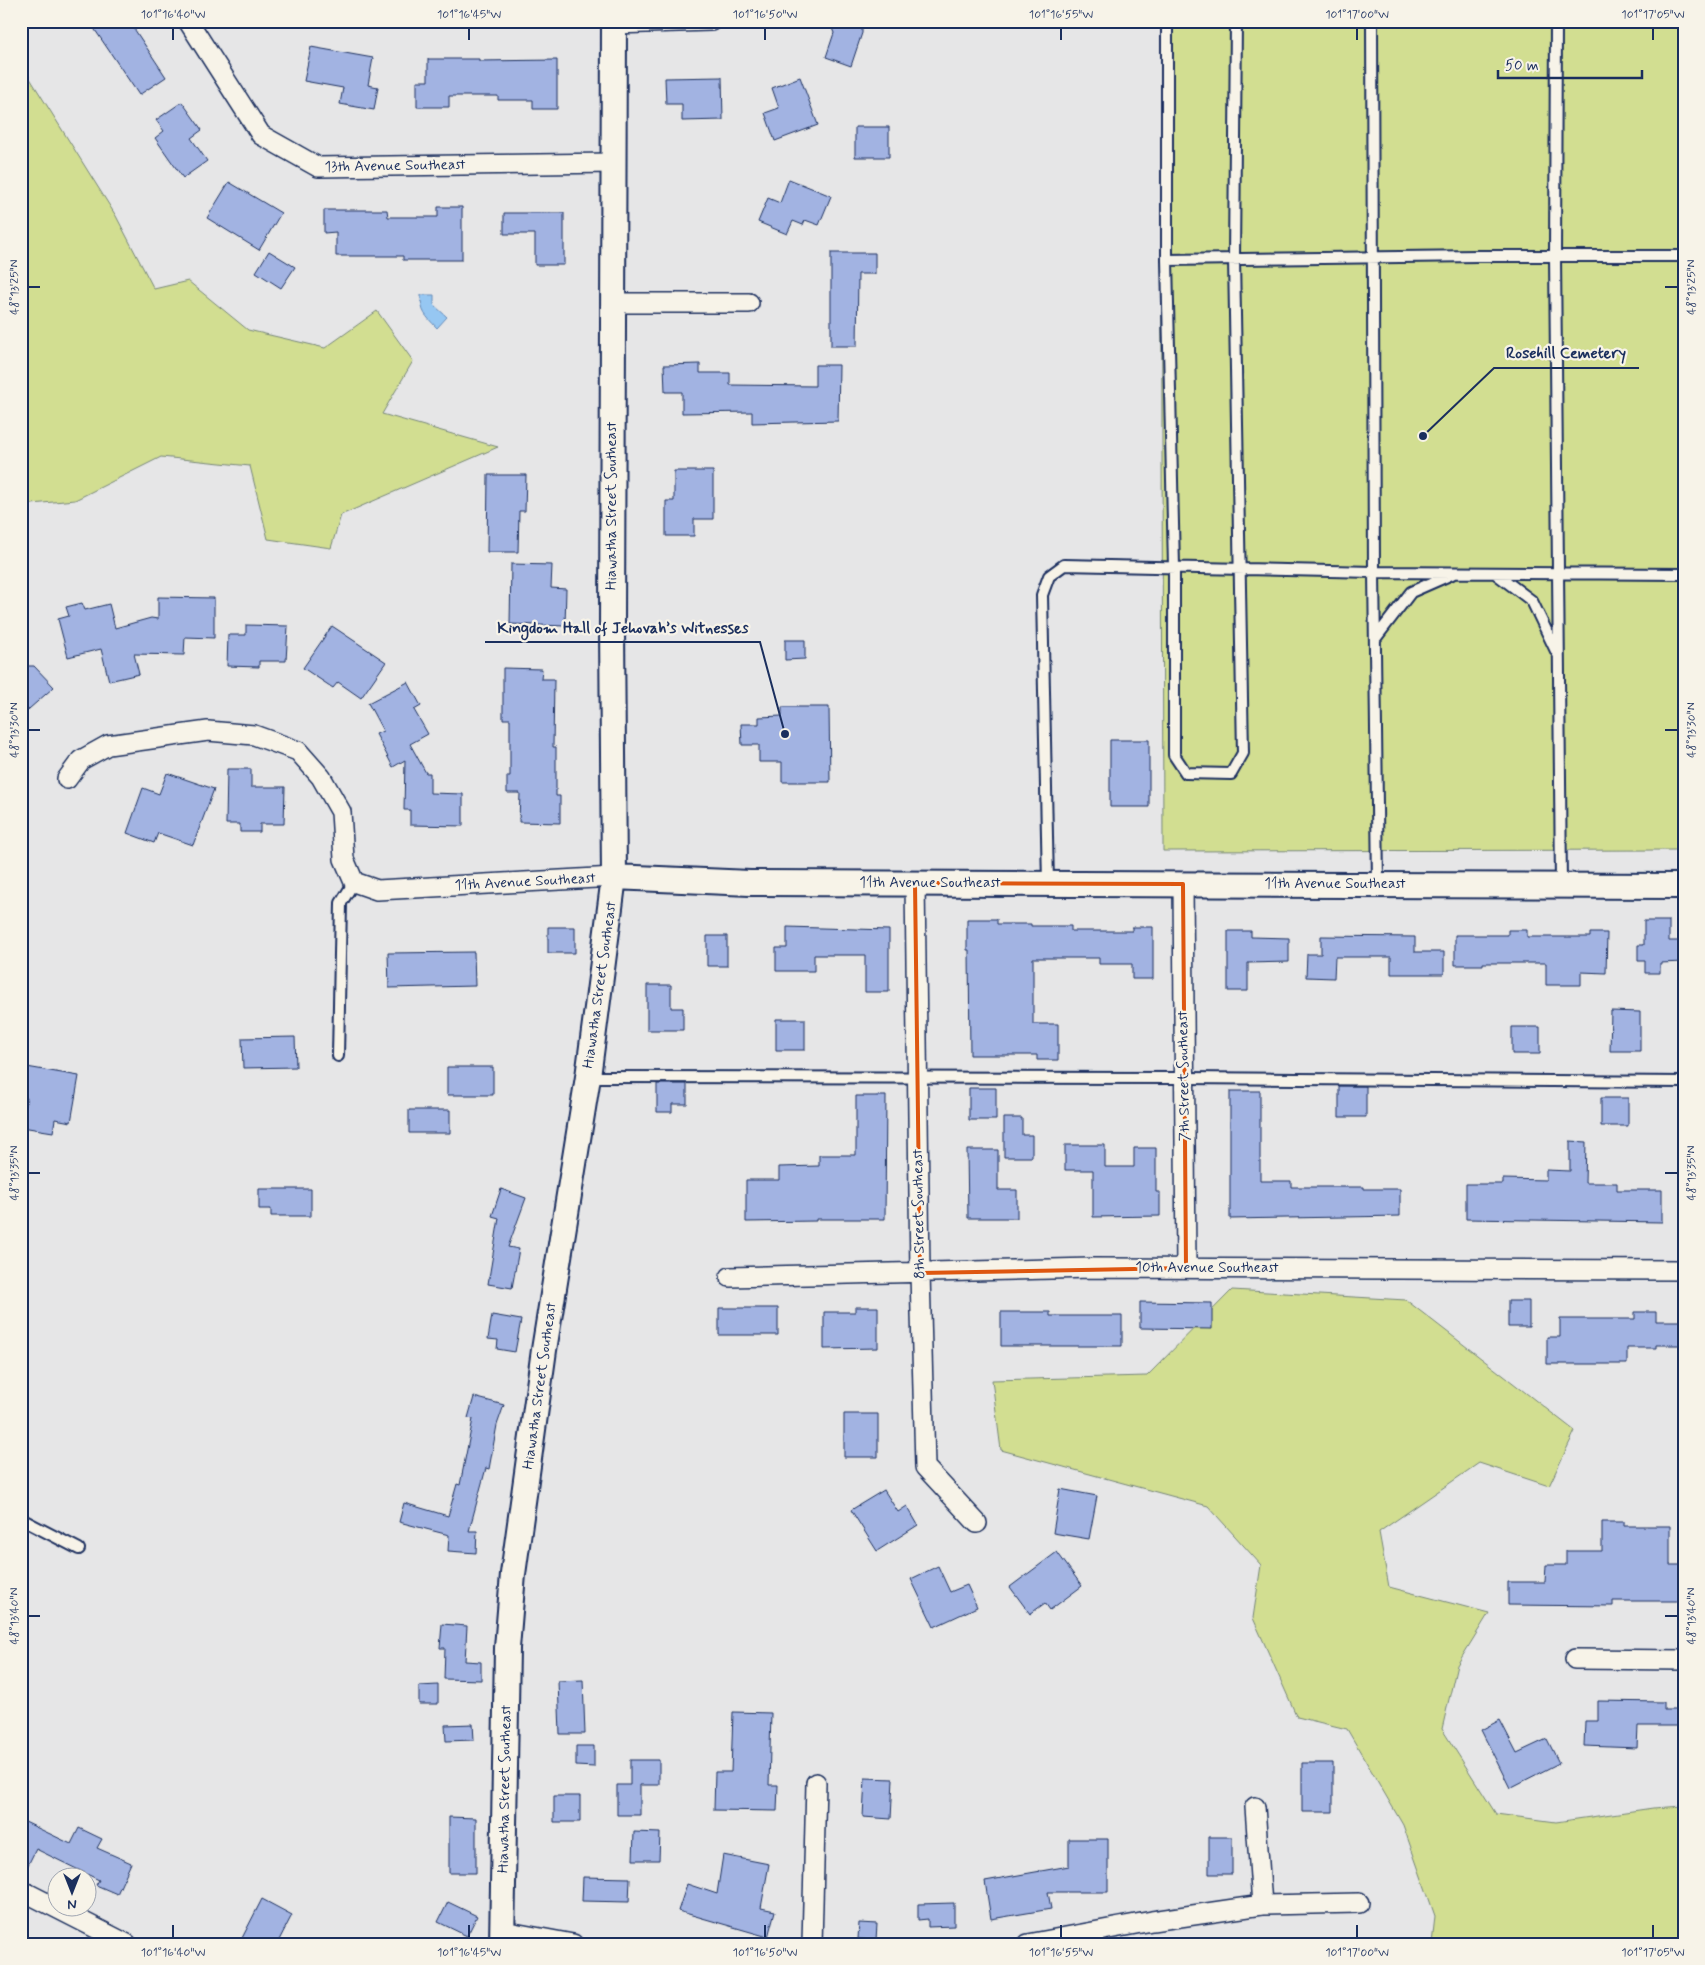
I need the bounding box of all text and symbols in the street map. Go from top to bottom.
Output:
text: 101°16'40"W [141,7,205,23]
text: 101°16'45"W [437,7,501,23]
text: 101°16'50"W [733,7,798,23]
text: 101°16'55"W [1029,7,1093,23]
text: 101°17'00"W [1325,7,1389,23]
text: 101°17'05"W [1621,7,1685,23]
scale bar [1498,48,1641,80]
text: 50 m [1505,56,1539,76]
street label: 13th Avenue Southeast [324,155,466,177]
text: 48°13'25"N [7,259,23,315]
text: 48°13'25"N [1684,259,1700,315]
callout: Rosehill Cemetery [1494,337,1639,368]
text: Rosehill Cemetery [1506,343,1626,364]
street label: Hiawatha Street Southeast [602,421,622,590]
callout: Kingdom Hall of Jehovah’s Witnesses [485,611,760,642]
text: Kingdom Hall of Jehovah’s Witnesses [497,618,750,641]
text: 48°13'30"N [7,702,23,758]
text: 48°13'30"N [1684,702,1700,758]
street label: 11th Avenue Southeast [454,868,597,896]
street label: 11th Avenue Southeast [859,873,1001,893]
street label: 11th Avenue Southeast [1264,874,1406,894]
street label: Hiawatha Street Southeast [578,899,622,1070]
street label: 7th Street Southeast [1173,1010,1195,1142]
text: 48°13'35"N [7,1146,23,1200]
text: 48°13'35"N [1684,1146,1700,1200]
street label: 8th Street Southeast [908,1148,930,1279]
street label: 10th Avenue Southeast [1135,1258,1279,1278]
street label: Hiawatha Street Southeast [518,1300,562,1471]
text: 48°13'40"N [7,1588,23,1644]
text: 48°13'40"N [1684,1588,1700,1644]
street label: Hiawatha Street Southeast [494,1704,516,1873]
north arrow [48,1868,98,1918]
text: N [67,1895,77,1913]
text: 101°16'40"W [141,1945,205,1961]
text: 101°16'45"W [437,1945,501,1961]
text: 101°16'50"W [733,1945,798,1961]
text: 101°16'55"W [1029,1945,1093,1961]
text: 101°17'00"W [1325,1945,1389,1961]
text: 101°17'05"W [1621,1945,1685,1961]

